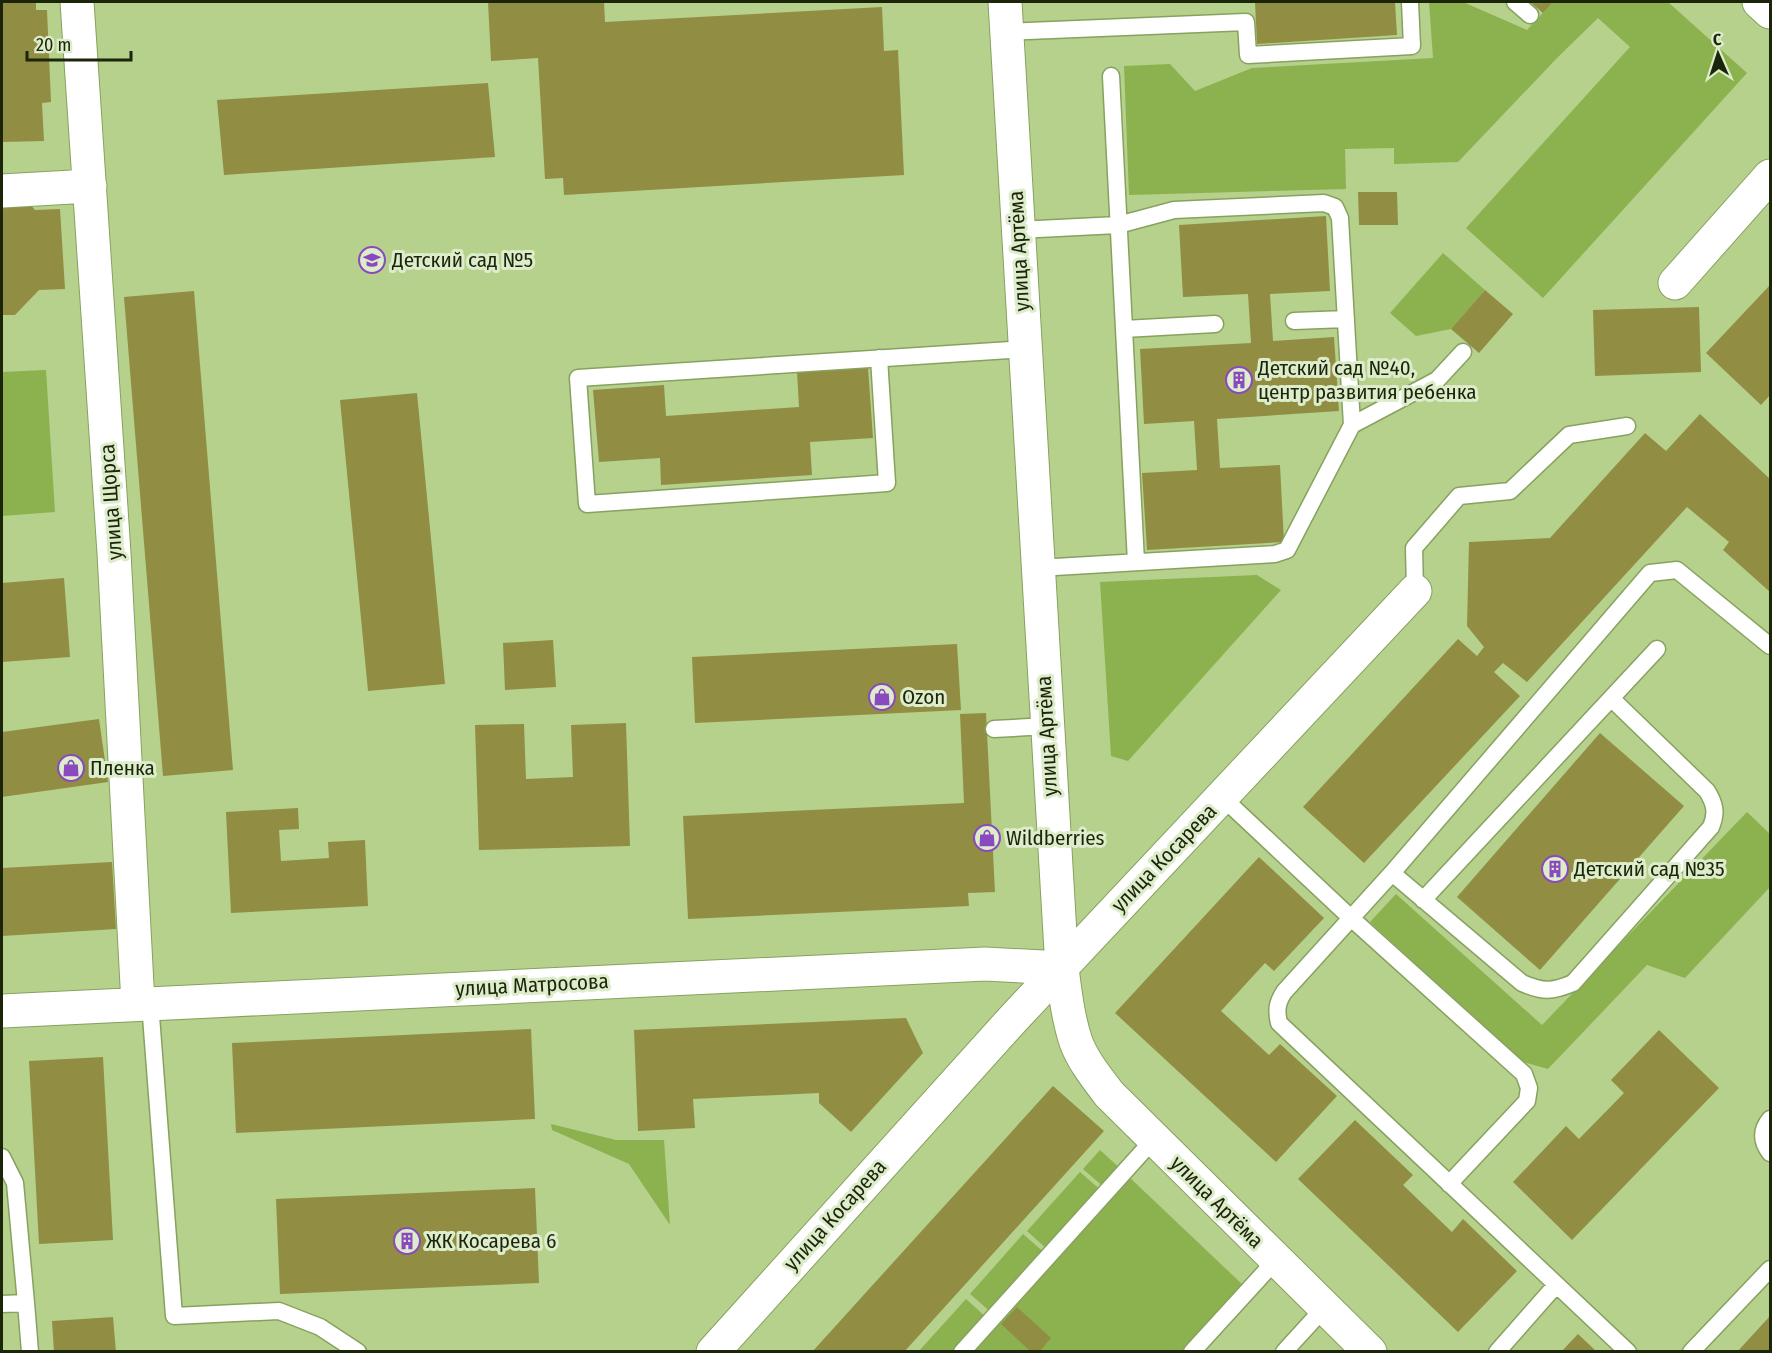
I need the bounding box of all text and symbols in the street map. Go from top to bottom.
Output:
scale bar [27,24,130,62]
north arrow [1688,24,1748,84]
text: С [1713,30,1723,49]
text: 20 m [36,34,71,56]
street label: улица Артёма [1003,190,1035,312]
school or university icon: Детский сад №5 [357,245,387,275]
place label: Детский сад №5 [391,247,533,273]
place label: Детский сад №40, центр развития ребенка [1257,355,1477,405]
building icon: Детский сад №40, центр развития ребенка [1224,365,1254,395]
street label: улица Щорса [94,443,128,561]
street label: улица Артёма [1031,675,1063,797]
shop icon: Ozon [867,682,897,712]
place label: Ozon [902,684,945,710]
shop icon: Пленка [56,753,86,783]
place label: Пленка [90,755,155,781]
street label: улица Косарева [1106,798,1222,918]
shop icon: Wildberries [972,823,1002,853]
place label: Wildberries [1006,825,1105,851]
building icon: Детский сад №35 [1540,854,1570,884]
place label: Детский сад №35 [1573,856,1725,882]
street label: улица Матросова [455,968,609,1002]
street label: улица Артёма [1165,1150,1269,1254]
street label: улица Косарева [778,1154,892,1276]
building icon: ЖК Косарева 6 [392,1226,422,1256]
place label: ЖК Косарева 6 [426,1228,556,1254]

